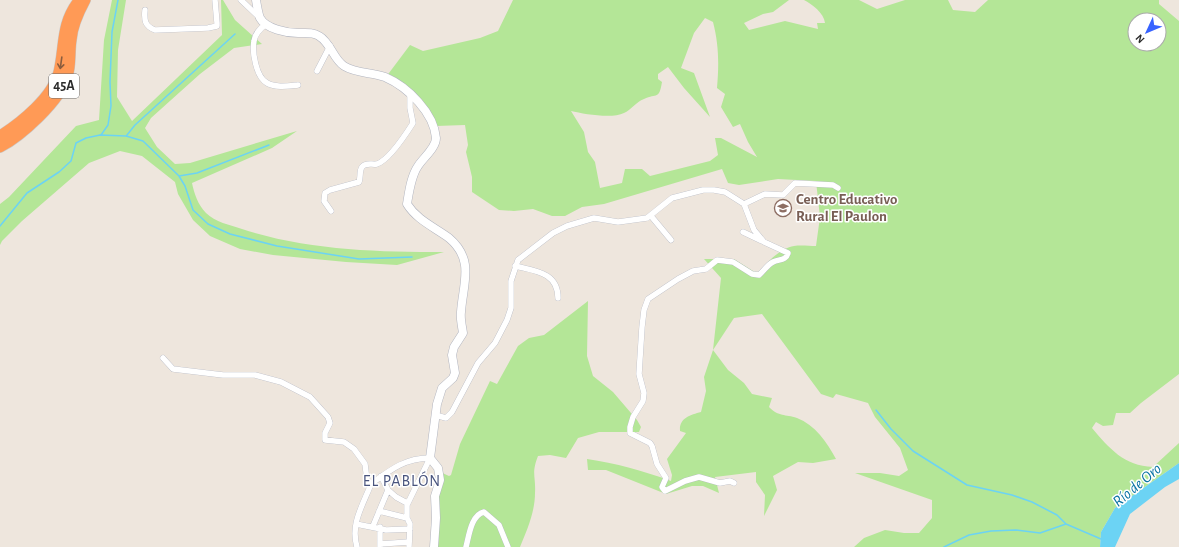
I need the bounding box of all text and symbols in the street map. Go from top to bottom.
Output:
north arrow [1127,12,1167,52]
text: N [1134,32,1147,45]
one-way arrow [57,56,65,69]
road number: 45A [49,74,79,98]
place label: Centro Educativo Rural El Paulon [796,192,897,224]
school or university icon: Centro Educativo Rural El Paulon [773,198,793,218]
water label: Río de Oro [1110,460,1165,510]
district label: EL PABLÓN [363,471,441,489]

